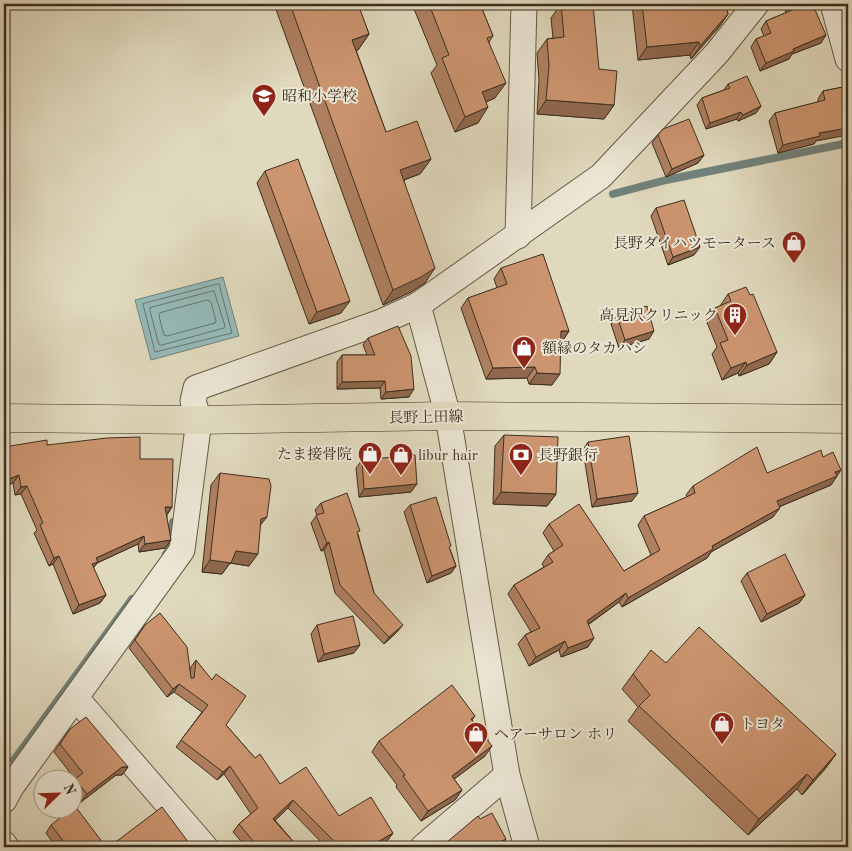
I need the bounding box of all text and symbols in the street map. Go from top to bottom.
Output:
school or university icon: 昭和小学校 [251,83,277,117]
place label: 昭和小学校 [282,88,357,105]
shop icon: 長野ダイハツモータース [781,230,807,264]
place label: 長野ダイハツモータース [613,235,776,252]
building icon: 高見沢クリニック [722,302,748,336]
place label: 高見沢クリニック [599,307,718,324]
shop icon: 額縁のタカハシ [511,335,537,369]
place label: 額縁のタカハシ [542,340,647,357]
street label: 長野上田線 [388,408,464,427]
shop icon: たま接骨院 [357,441,383,475]
shop icon: libur hair [388,442,414,476]
bank icon: 長野銀行 [508,442,534,476]
place label: たま接骨院 [277,446,352,463]
place label: 長野銀行 [538,447,598,464]
place label: libur hair [418,449,478,464]
shop icon: トヨタ [709,711,735,745]
place label: トヨタ [740,717,785,733]
shop icon: ヘアーサロン ホリ [463,721,489,755]
place label: ヘアーサロン ホリ [494,727,617,743]
north arrow [32,768,82,818]
text: N [61,782,78,797]

